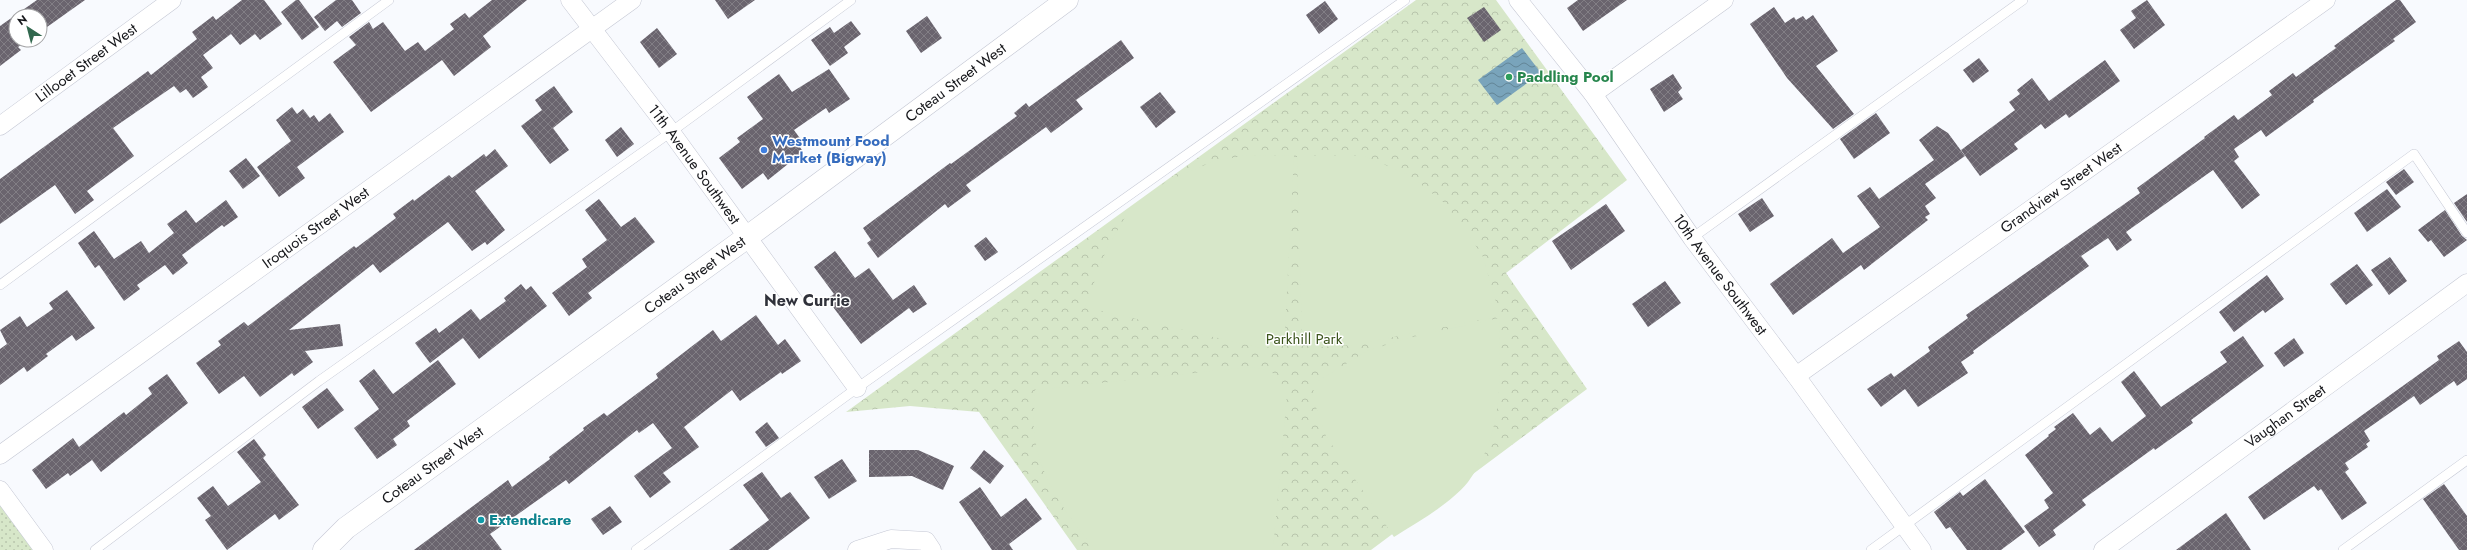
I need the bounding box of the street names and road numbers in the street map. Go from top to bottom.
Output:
street label: Lillooet Street West [31,18,142,107]
street label: Coteau Street West [900,38,1011,127]
street label: 11th Avenue Southwest [643,100,746,229]
street label: Grandview Street West [1996,137,2127,239]
street label: Iroquois Street West [258,181,374,274]
street label: 10th Avenue Southwest [1668,209,1773,340]
street label: Coteau Street West [639,230,751,319]
street label: Vaughan Street [2240,379,2331,453]
street label: Coteau Street West [377,421,488,510]

